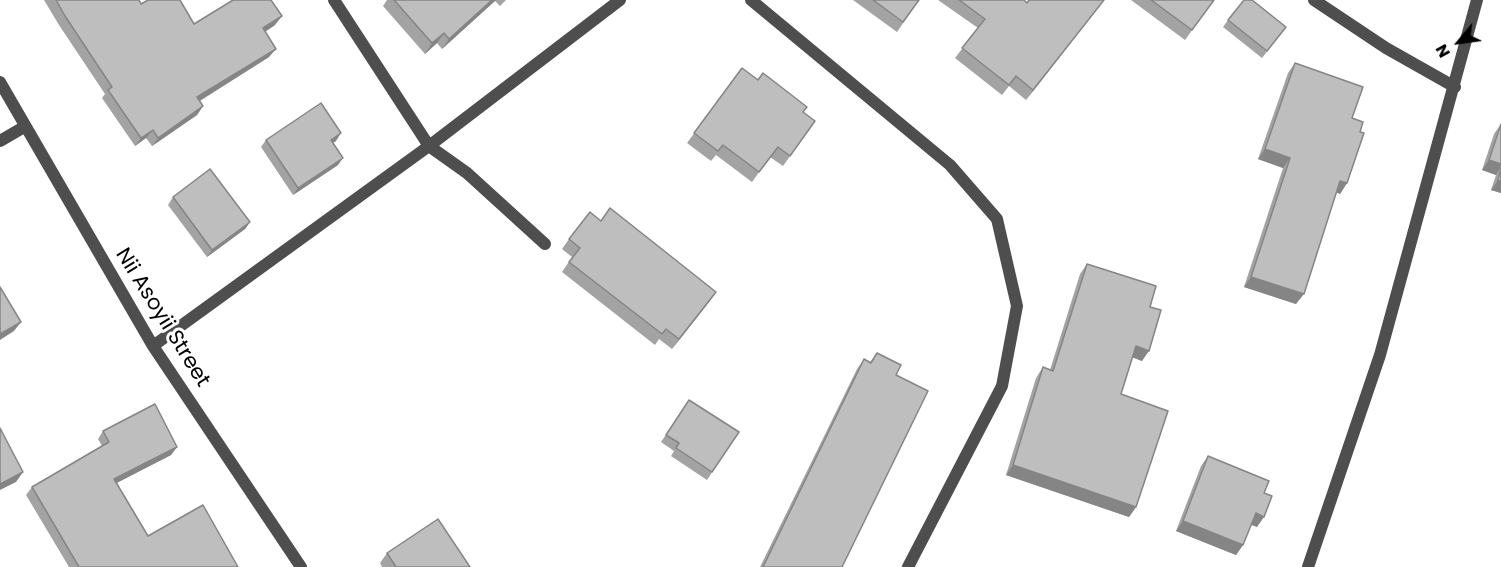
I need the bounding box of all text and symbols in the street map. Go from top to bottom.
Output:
north arrow [1429,12,1489,72]
text: N [1430,40,1456,62]
street label: Nii Asoyii Street [109,244,215,392]

